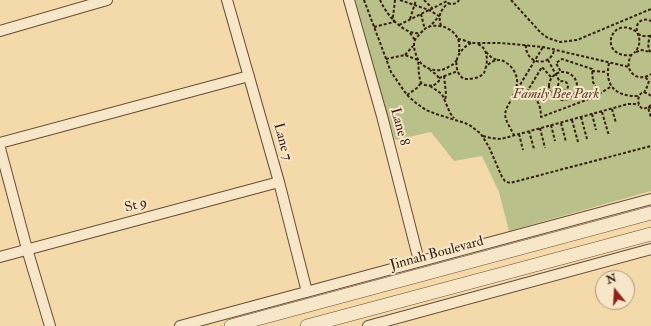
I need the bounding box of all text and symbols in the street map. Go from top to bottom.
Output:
park label: Family Bee Park [513,87,599,103]
street label: Lane 8 [386,106,412,148]
street label: Lane 7 [269,121,295,163]
street label: St 9 [123,195,149,217]
street label: Jinnah Boulevard [388,233,486,275]
north arrow [595,270,635,310]
text: N [605,271,618,287]

